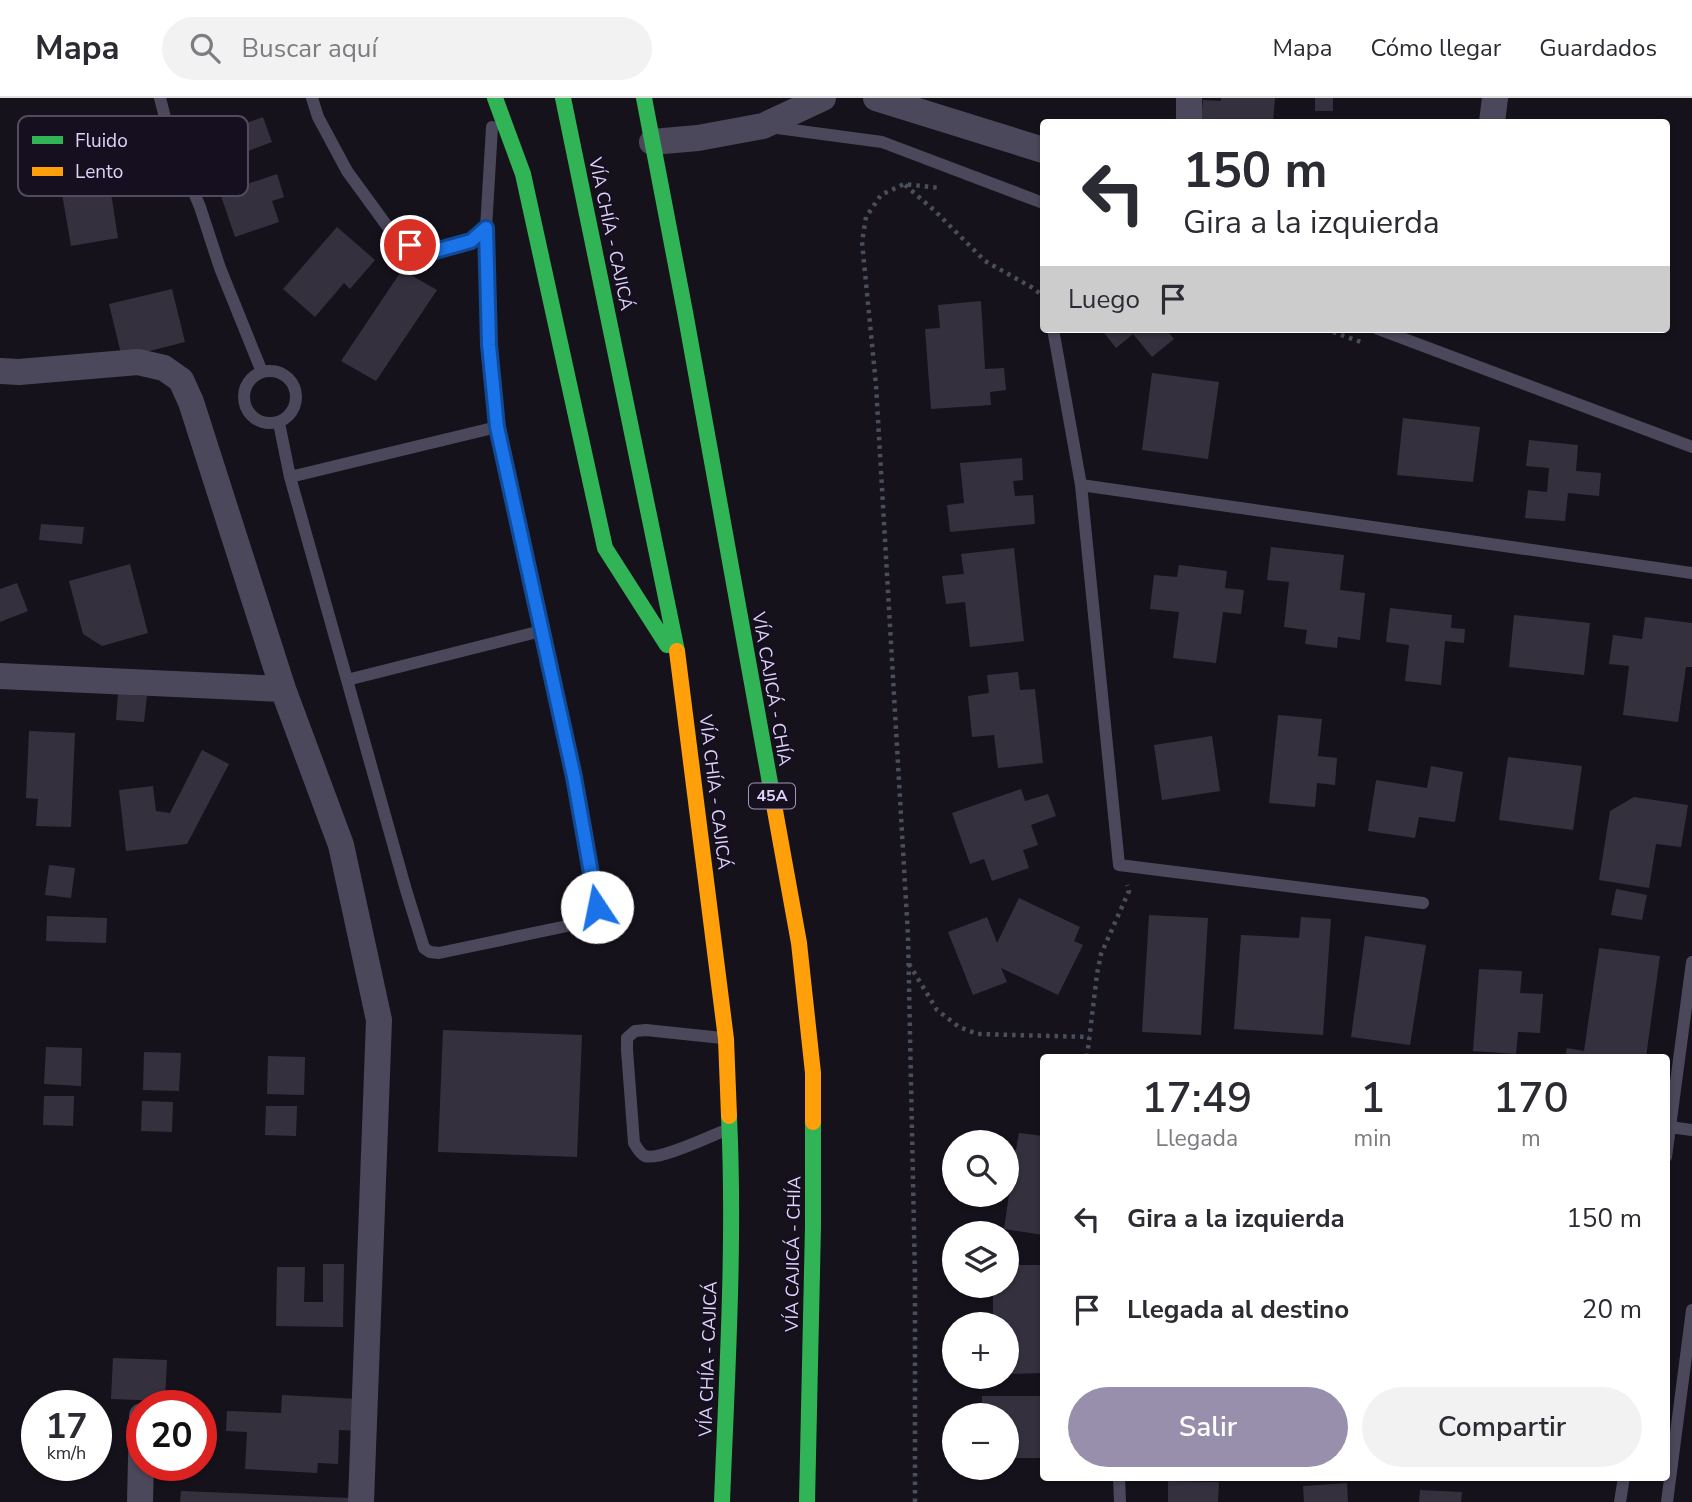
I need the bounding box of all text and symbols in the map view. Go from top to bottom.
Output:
search box [162,17,652,80]
text: Mapa [35,26,120,71]
icon: search [186,29,224,67]
text: Buscar aquí [242,31,377,66]
text: Mapa [1272,32,1332,64]
text: Cómo llegar [1370,32,1501,64]
text: Guardados [1539,32,1657,64]
legend [18,116,248,196]
text: Fluido [75,128,128,154]
text: 150 m [1183,137,1327,204]
icon: left [1068,147,1159,238]
street label: VÍA CHÍA - CAJICÁ [583,154,639,313]
text: Lento [75,159,123,185]
text: Gira a la izquierda [1183,201,1440,244]
pin [380,215,440,275]
icon: arrive [391,226,429,264]
icon: arrive [1154,280,1192,318]
text: Luego [1068,282,1140,317]
street label: VÍA CAJICÁ - CHÍA [746,609,797,768]
street label: VÍA CHÍA - CAJICÁ [693,712,736,871]
road number: 45A [749,783,795,808]
position arrow [560,870,634,944]
text: 17:49 [1141,1070,1252,1127]
text: 1 [1360,1070,1385,1127]
text: 170 [1493,1070,1569,1127]
text: Llegada [1155,1123,1238,1154]
text: min [1354,1123,1392,1154]
text: m [1521,1123,1541,1154]
map controls [942,1130,1019,1480]
button: search [942,1130,1019,1207]
street label: VÍA CAJICÁ - CHÍA [780,1176,806,1333]
icon: left [1068,1200,1106,1238]
text: Gira a la izquierda [1127,1201,1345,1236]
text: 150 m [1566,1201,1642,1236]
button: layers [942,1221,1019,1298]
street label: VÍA CHÍA - CAJICÁ [693,1281,723,1438]
icon: arrive [1068,1291,1106,1329]
text: Llegada al destino [1127,1292,1349,1327]
text: 20 m [1582,1292,1642,1327]
button: + [942,1312,1019,1389]
button: Salir [1068,1387,1348,1467]
button: Compartir [1362,1387,1642,1467]
speed limit sign: 20 [126,1390,217,1481]
text: 17 [45,1403,88,1450]
button: − [942,1403,1019,1480]
text: km/h [47,1441,86,1465]

